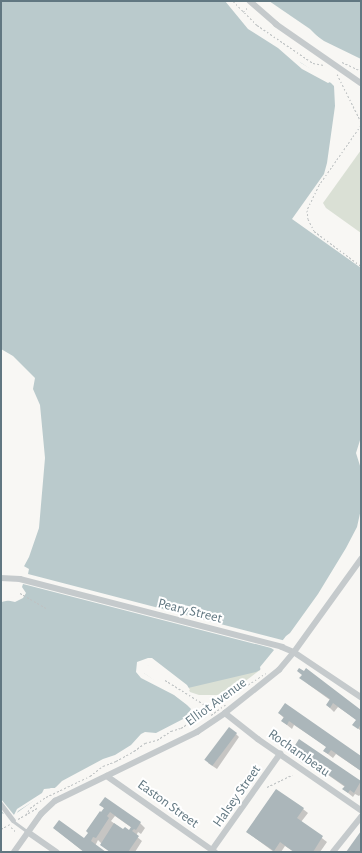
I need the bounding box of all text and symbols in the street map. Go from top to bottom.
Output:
street label: Peary Street [156,595,224,627]
street label: Elliot Avenue [182,674,250,730]
street label: Rochambeau [265,726,333,780]
street label: Halsey Street [209,762,265,830]
street label: Easton Street [134,776,202,832]

